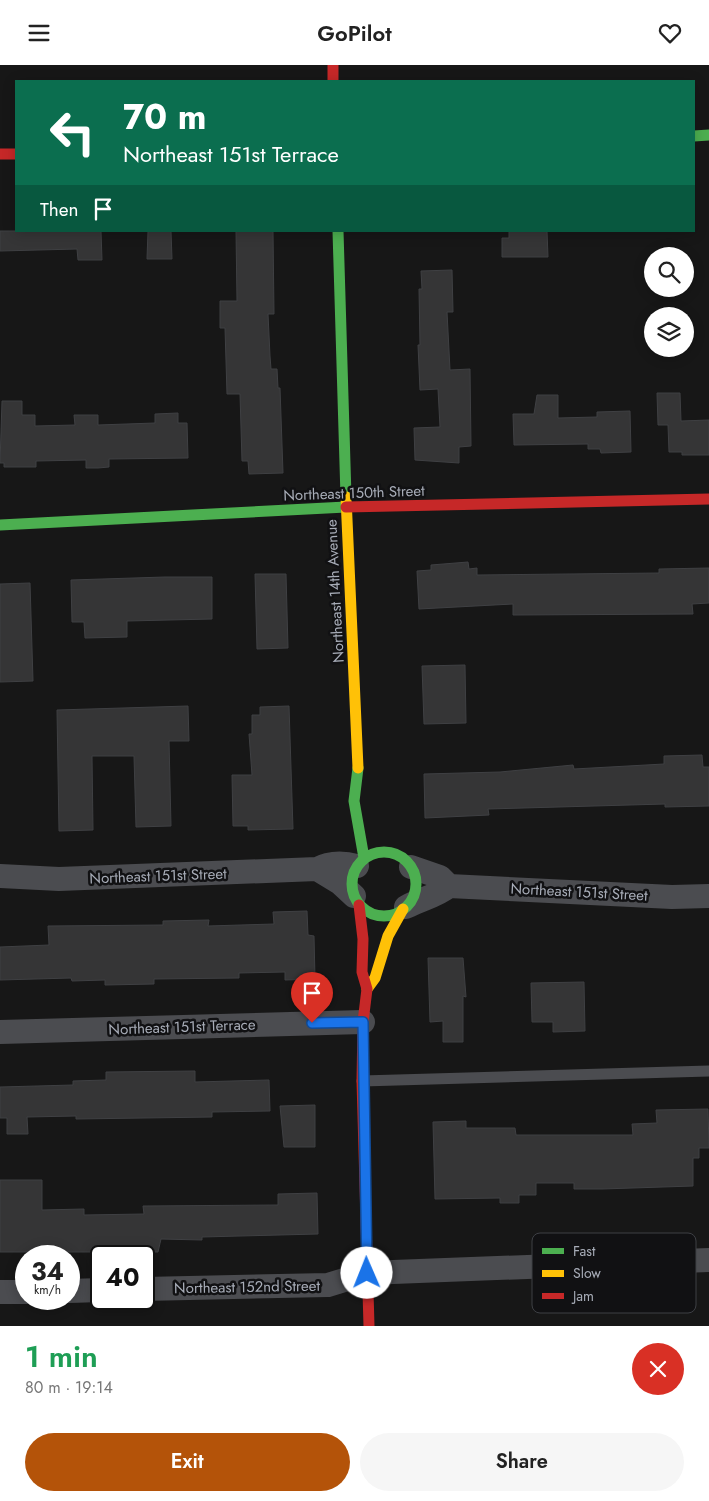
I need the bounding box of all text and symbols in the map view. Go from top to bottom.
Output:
text: GoPilot [317,17,392,49]
icon: menu [25,19,53,47]
icon: heart [656,19,684,47]
text: 70 m [123,92,206,142]
icon: left [40,100,105,165]
text: Northeast 151st Terrace [123,138,339,170]
icon: arrive [89,195,117,223]
text: Then [40,196,79,223]
map controls [644,247,694,357]
button: search [644,247,694,297]
button: layers [644,307,694,357]
street label: Northeast 150th Street [283,480,425,506]
street label: Northeast 14th Avenue [320,518,350,663]
street label: Northeast 151st Street [89,863,227,889]
street label: Northeast 151st Street [510,877,649,907]
pin [291,972,333,1023]
icon: arrive [298,979,326,1007]
street label: Northeast 151st Terrace [108,1013,256,1041]
legend [532,1233,696,1313]
text: Fast [573,1241,596,1261]
speed limit sign: 40 [90,1245,155,1310]
position arrow [340,1246,392,1298]
text: 34 [31,1253,64,1289]
text: Slow [573,1263,601,1283]
street label: Northeast 152nd Street [174,1275,321,1299]
text: km/h [34,1281,61,1299]
text: Jam [571,1286,594,1306]
text: 1 min [25,1335,98,1378]
button: close [632,1343,684,1395]
text: 80 m · 19:14 [25,1376,113,1399]
button: Exit [25,1433,350,1491]
button: Share [360,1433,684,1491]

